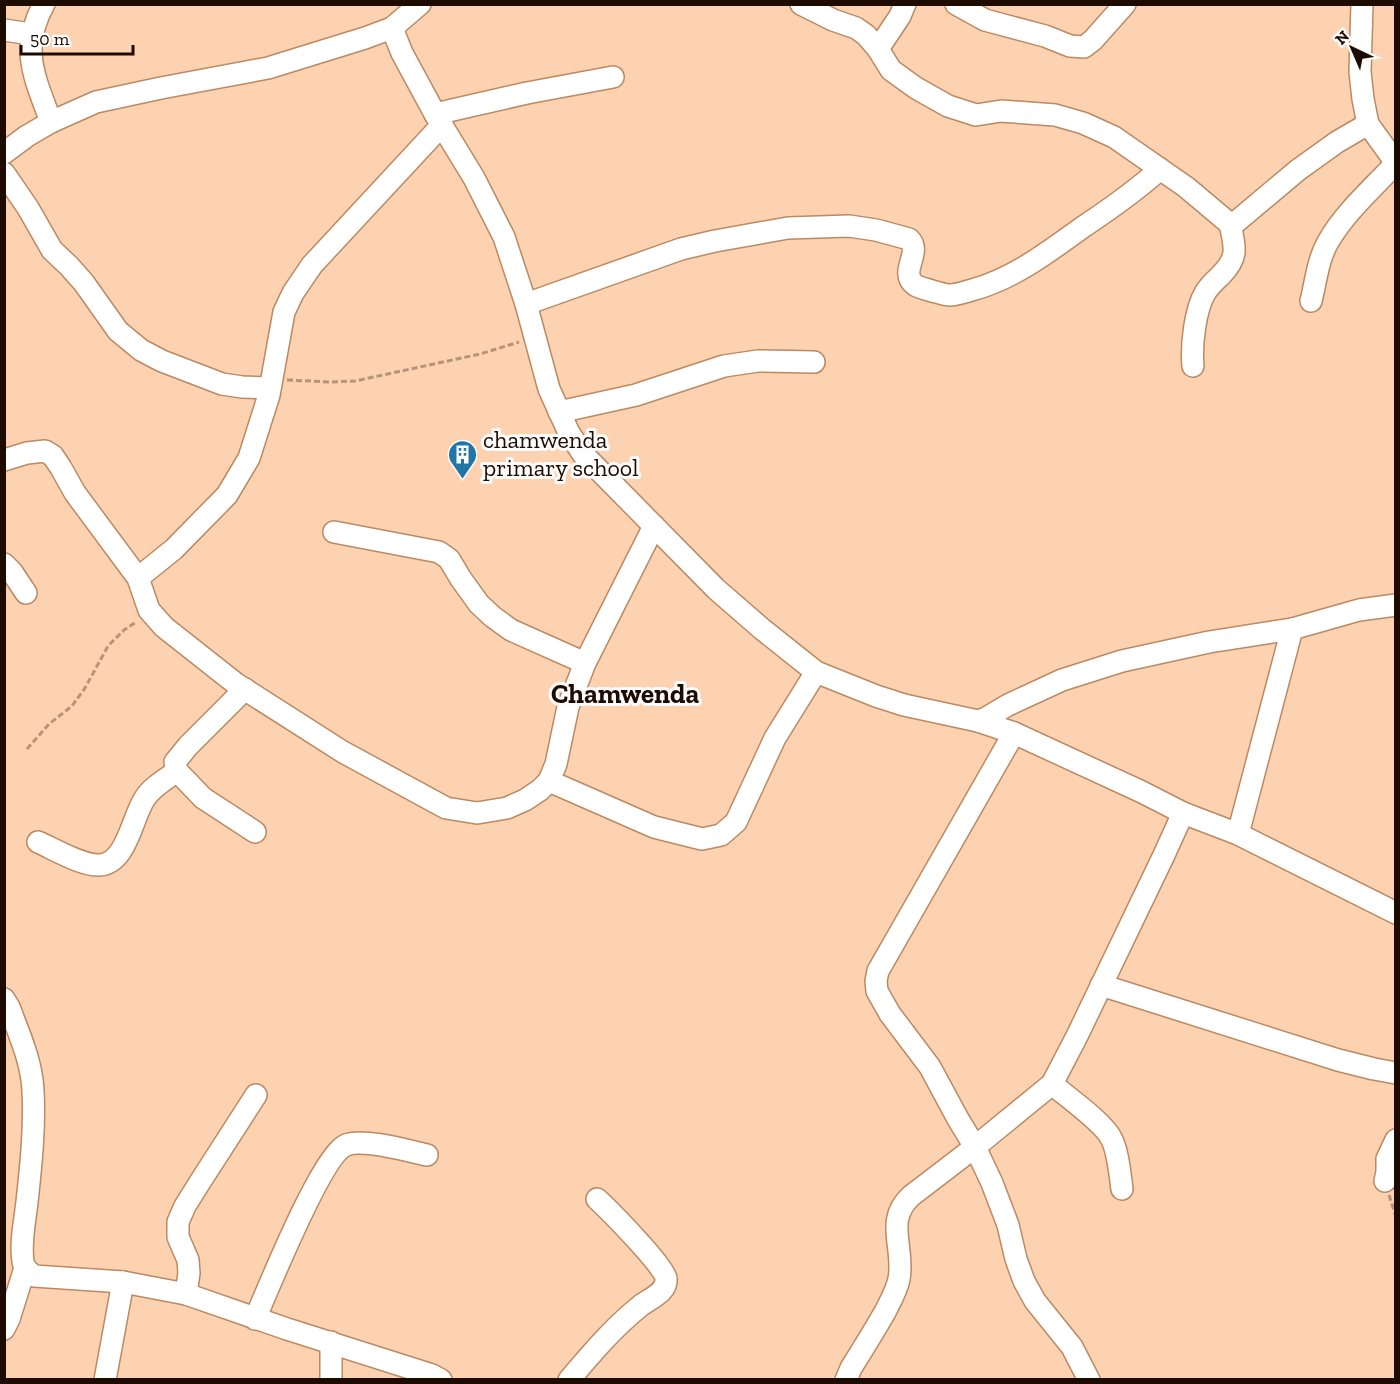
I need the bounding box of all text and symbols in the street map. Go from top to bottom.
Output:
scale bar [21,18,134,56]
north arrow [1322,18,1382,78]
text: N [1331,27,1353,49]
text: 50 m [30,28,70,50]
place label: chamwenda primary school [483,425,639,482]
building icon: chamwenda primary school [446,438,478,480]
district label: Chamwenda [551,678,699,710]

